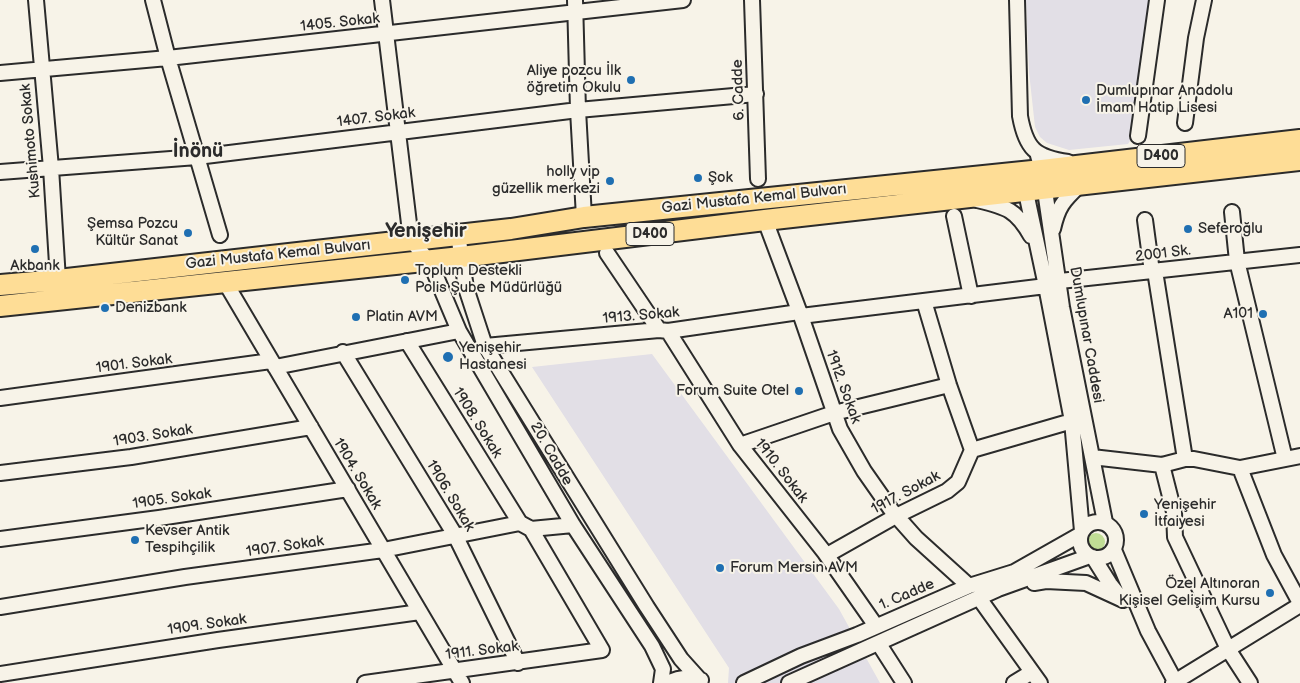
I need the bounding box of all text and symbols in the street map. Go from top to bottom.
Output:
street label: 1405. Sokak [299,10,381,36]
street label: 6. Cadde [729,59,749,121]
place label: Aliye pozcu İlk öğretim Okulu [527,62,621,97]
marker: Aliye pozcu İlk öğretim Okulu [625,74,637,86]
place label: Dumlupınar Anadolu İmam Hatip Lisesi [1096,82,1233,117]
street label: Kushimoto Sokak [17,83,45,199]
marker: Dumlupınar Anadolu İmam Hatip Lisesi [1080,94,1092,106]
street label: 1407. Sokak [336,104,416,132]
district label: İnönü [173,140,223,164]
road number: D400 [1137,144,1185,168]
place label: holly vip güzellik merkezi [492,163,600,198]
place label: Şok [708,169,733,187]
marker: Şok [692,172,704,184]
marker: holly vip güzellik merkezi [604,175,616,187]
street label: Gazi Mustafa Kemal Bulvarı [661,180,847,218]
place label: Şemsa Pozcu Kültür Sanat [87,215,178,250]
district label: Yenişehir [385,220,467,244]
place label: Seferoğlu [1198,220,1263,238]
road number: D400 [626,222,674,245]
marker: Seferoğlu [1182,223,1194,235]
marker: Şemsa Pozcu Kültür Sanat [182,227,194,239]
street label: Gazi Mustafa Kemal Bulvarı [185,236,371,274]
street label: 2001 Sk. [1134,242,1192,266]
marker: Akbank [29,243,41,255]
place label: Akbank [10,257,60,275]
place label: Toplum Destekli Polis Şube Müdürlüğü [415,262,562,297]
street label: Dumlupınar Caddesi [1065,265,1107,405]
marker: Toplum Destekli Polis Şube Müdürlüğü [399,274,411,286]
place label: Denizbank [115,299,187,317]
marker: Denizbank [99,302,111,314]
street label: 1913. Sokak [602,304,680,328]
place label: A101 [1223,305,1253,323]
place label: Platin AVM [366,308,438,326]
marker: A101 [1257,308,1269,320]
marker: Platin AVM [350,311,362,323]
place label: Yenişehir Hastanesi [459,339,527,374]
street label: 1912. Sokak [821,348,865,426]
street label: 1901. Sokak [95,350,173,378]
marker: Yenişehir Hastanesi [441,350,455,364]
place label: Forum Suite Otel [676,382,789,400]
street label: 1908. Sokak [448,385,506,461]
marker: Forum Suite Otel [793,385,805,397]
street label: 20. Cadde [526,419,576,489]
street label: 1903. Sokak [112,421,194,451]
street label: 1904. Sokak [329,435,385,513]
street label: 1910. Sokak [750,435,812,507]
street label: 1906. Sokak [422,457,478,535]
street label: 1917. Sokak [869,467,943,519]
street label: 1905. Sokak [131,485,213,513]
place label: Yenişehir İtfaiyesi [1154,496,1216,531]
marker: Yenişehir İtfaiyesi [1138,508,1150,520]
place label: Kevser Antik Tespihçilik [145,522,229,557]
street label: 1907. Sokak [245,533,325,561]
marker: Kevser Antik Tespihçilik [129,534,141,546]
place label: Forum Mersin AVM [730,559,858,577]
marker: Forum Mersin AVM [714,562,726,574]
street label: 1. Cadde [877,575,937,615]
place label: Özel Altınoran Kişisel Gelişim Kursu [1119,575,1260,610]
marker: Özel Altınoran Kişisel Gelişim Kursu [1264,587,1276,599]
street label: 1909. Sokak [166,611,248,639]
street label: 1911. Sokak [444,638,520,664]

